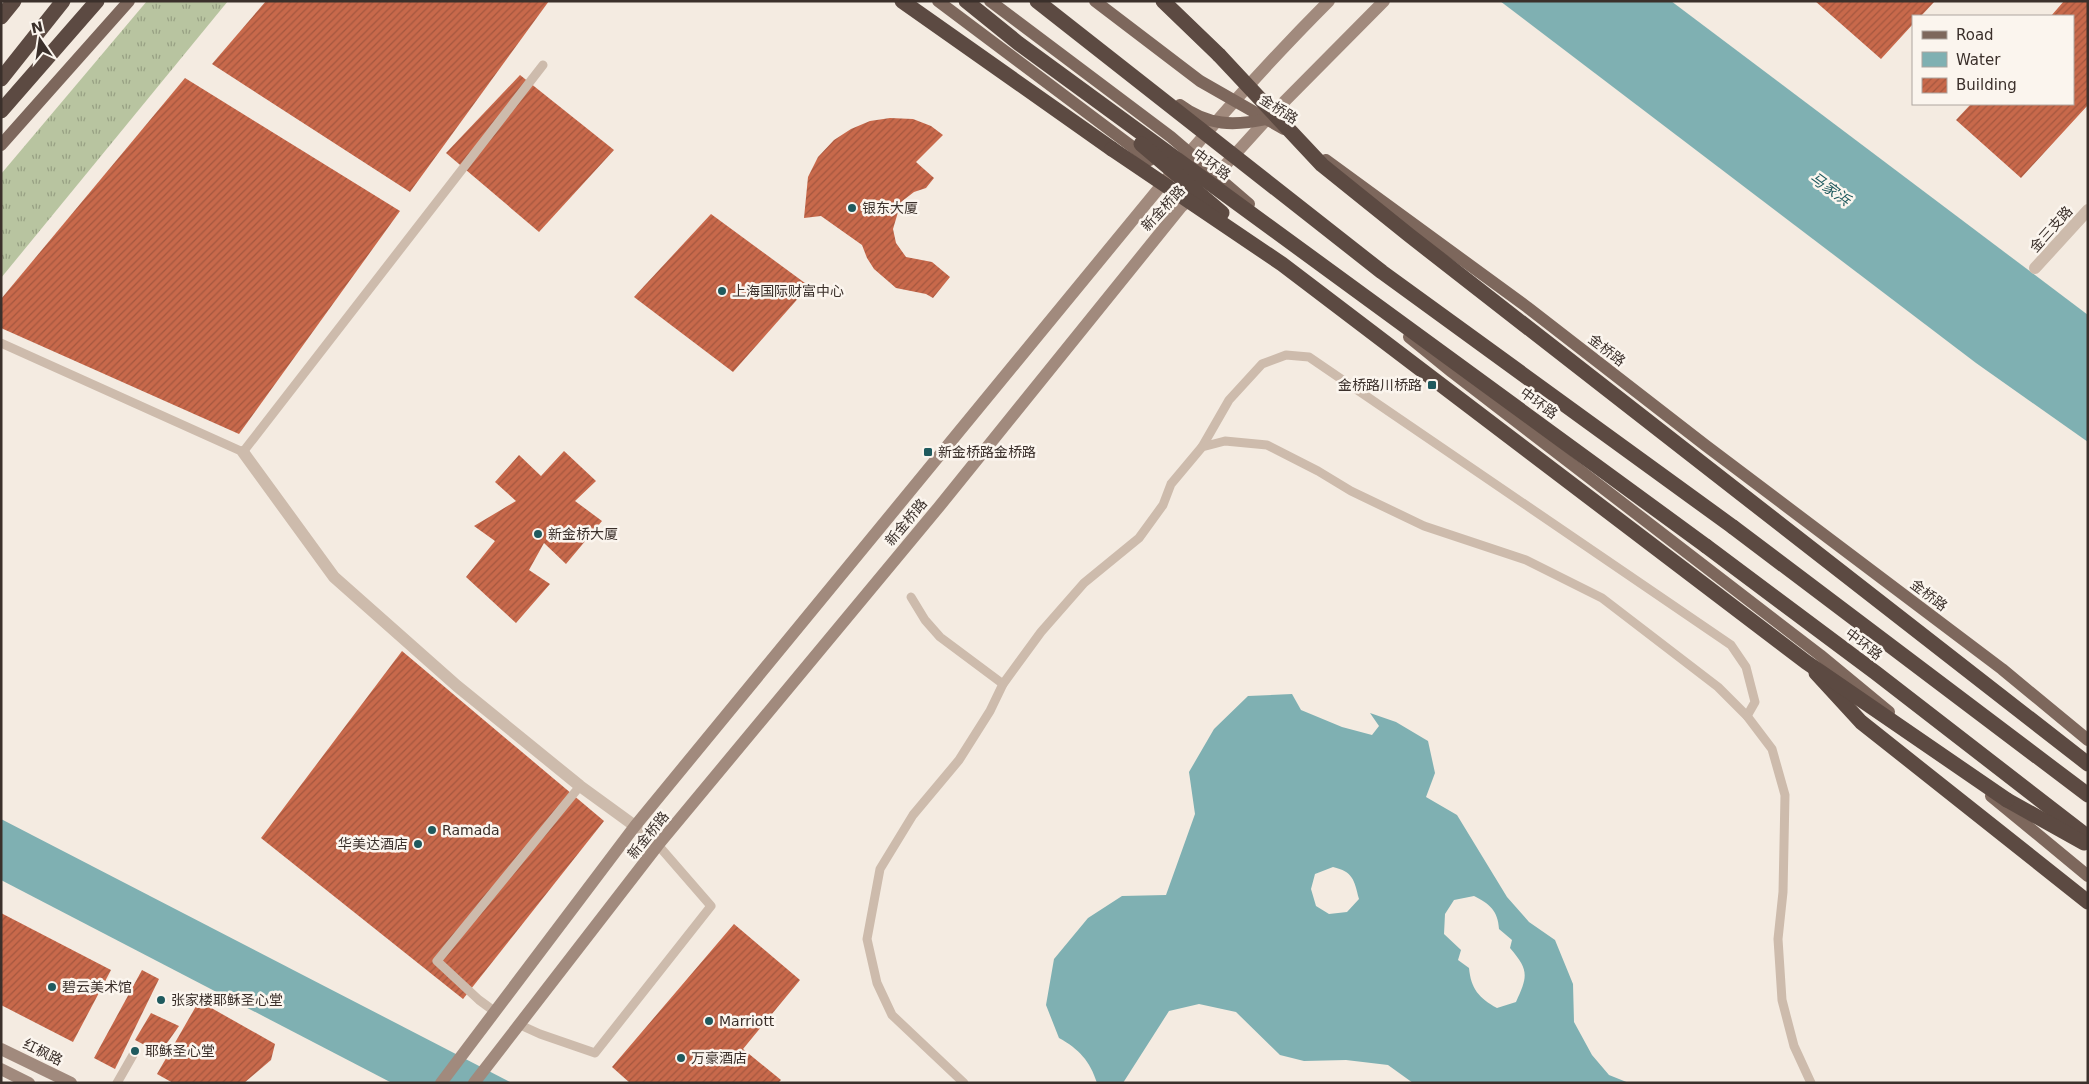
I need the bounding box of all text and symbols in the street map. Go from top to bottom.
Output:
north arrow [15,15,65,65]
legend [1912,15,2074,105]
text: N [30,18,45,36]
text: Road [1956,26,1994,44]
text: Water [1956,51,2001,69]
text: Building [1956,76,2017,94]
street label: 金桥路 [1257,91,1301,127]
street label: 中环路 [1190,145,1234,183]
water label: 马家浜 [1807,168,1855,211]
street label: 新金桥路 [1138,182,1188,234]
place label: 银东大厦 [862,200,918,216]
marker: 银东大厦 [846,202,858,214]
street label: 金三支路 [2026,203,2076,255]
place label: 上海国际财富中心 [732,283,844,299]
marker: 上海国际财富中心 [716,285,728,297]
street label: 金桥路 [1586,331,1628,369]
place label: 金桥路川桥路 [1338,377,1422,393]
marker: 金桥路川桥路 [1426,379,1438,391]
street label: 中环路 [1517,384,1561,422]
place label: 新金桥路金桥路 [938,444,1036,460]
marker: 新金桥路金桥路 [922,446,934,458]
street label: 新金桥路 [882,495,930,549]
place label: 新金桥大厦 [548,526,618,542]
marker: 新金桥大厦 [532,528,544,540]
street label: 金桥路 [1907,576,1951,614]
street label: 中环路 [1842,625,1886,663]
street label: 新金桥路 [624,808,672,862]
place label: Ramada [442,822,500,838]
marker: Ramada [426,824,438,836]
place label: 华美达酒店 [338,836,408,852]
marker: 华美达酒店 [412,838,424,850]
place label: 碧云美术馆 [62,979,132,995]
marker: 碧云美术馆 [46,981,58,993]
place label: 张家楼耶稣圣心堂 [171,992,283,1008]
marker: 张家楼耶稣圣心堂 [155,994,167,1006]
place label: Marriott [719,1013,775,1029]
marker: Marriott [703,1015,715,1027]
street label: 红枫路 [21,1036,65,1068]
place label: 耶稣圣心堂 [145,1043,215,1059]
marker: 耶稣圣心堂 [129,1045,141,1057]
place label: 万豪酒店 [691,1050,747,1066]
marker: 万豪酒店 [675,1052,687,1064]

